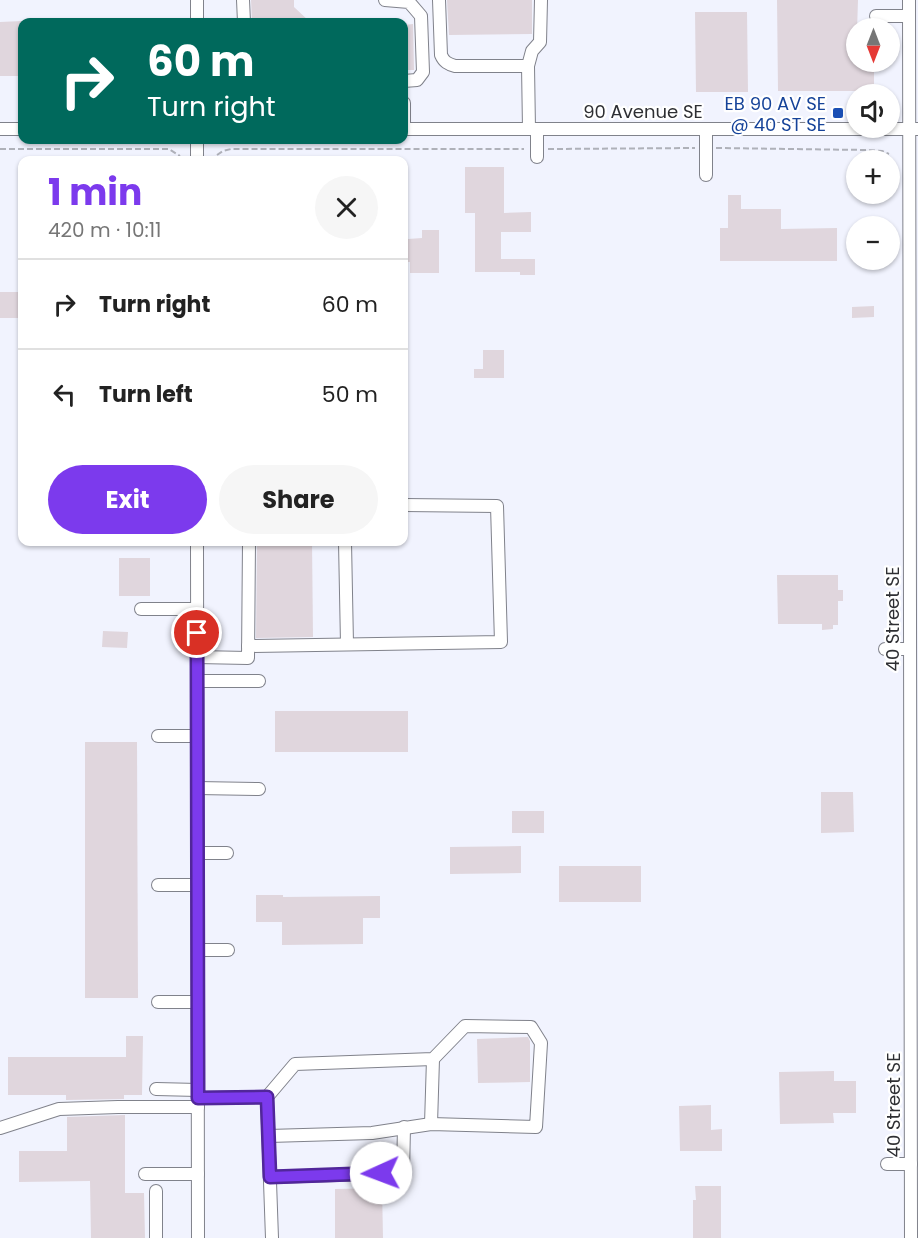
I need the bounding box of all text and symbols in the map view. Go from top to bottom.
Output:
north arrow [846,18,900,72]
map controls [846,18,900,270]
text: 60 m [147,32,255,91]
icon: right [48,42,126,120]
button: sound [846,84,900,138]
text: Turn right [147,88,276,125]
place label: EB 90 AV SE @ 40 ST SE [725,91,826,137]
street label: 90 Avenue SE [583,99,703,124]
marker: EB 90 AV SE @ 40 ST SE [831,106,845,120]
button: + [846,150,900,204]
text: 1 min [48,167,142,218]
button: close [315,176,378,239]
text: 420 m · 10:11 [48,216,162,244]
button: − [846,216,900,270]
icon: right [48,288,81,321]
text: Turn right [99,289,210,320]
text: 60 m [322,289,378,320]
icon: left [48,378,81,411]
text: Turn left [99,379,193,410]
text: 50 m [322,379,378,410]
button: Exit [48,465,207,534]
button: Share [219,465,378,534]
street label: 40 Street SE [880,567,905,671]
pin [171,607,222,658]
icon: arrive [180,616,213,649]
street label: 40 Street SE [881,1053,906,1157]
position arrow [349,1141,413,1205]

